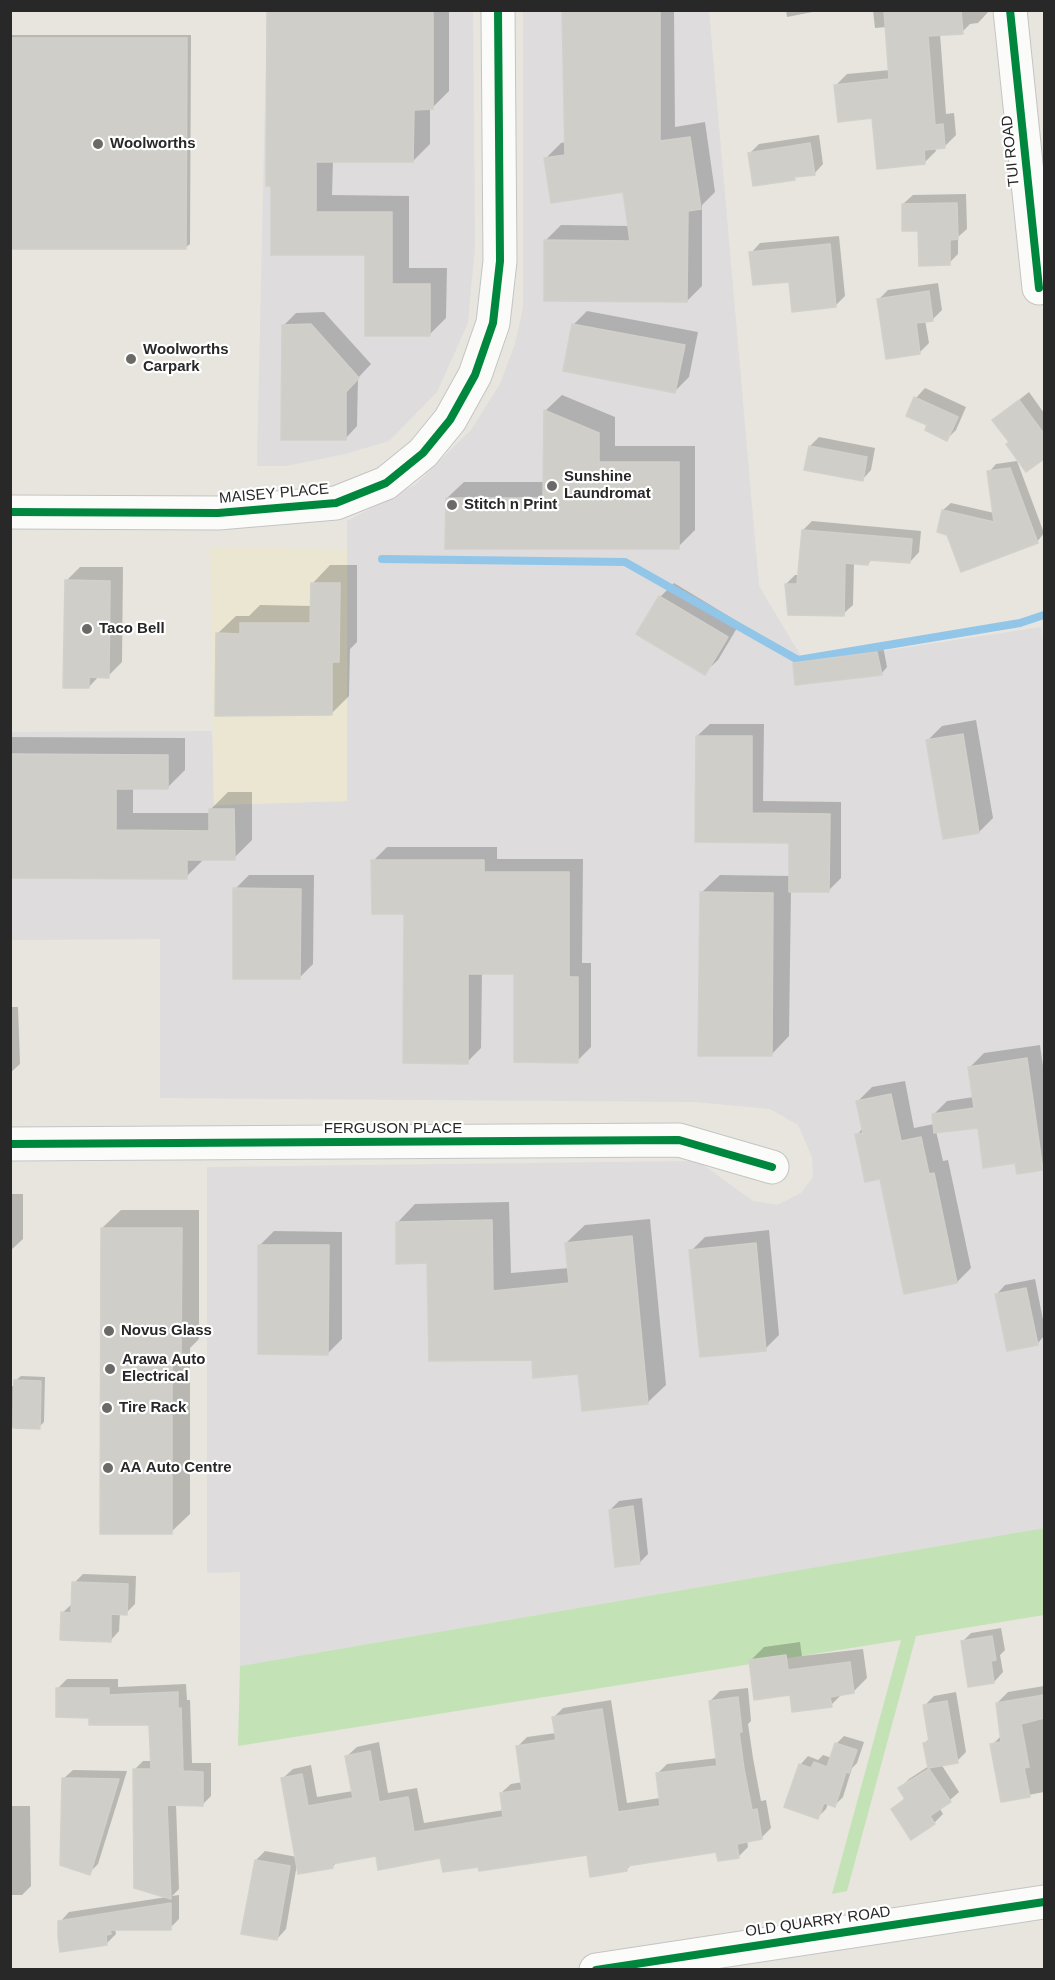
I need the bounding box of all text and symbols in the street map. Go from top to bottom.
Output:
street label: TUI ROAD [998,114,1024,188]
place label: Woolworths [110,135,196,153]
marker: Woolworths [91,137,105,151]
place label: Woolworths Carpark [143,341,229,376]
marker: Woolworths Carpark [124,352,138,366]
place label: Sunshine Laundromat [564,468,651,503]
marker: Sunshine Laundromat [545,479,559,493]
street label: MAISEY PLACE [218,480,330,508]
place label: Stitch n Print [464,496,557,514]
marker: Stitch n Print [445,498,459,512]
place label: Taco Bell [99,620,165,638]
marker: Taco Bell [80,622,94,636]
street label: FERGUSON PLACE [324,1120,462,1138]
place label: Novus Glass [121,1322,212,1340]
marker: Novus Glass [102,1324,116,1338]
place label: Arawa Auto Electrical [122,1351,205,1386]
marker: Arawa Auto Electrical [103,1362,117,1376]
place label: Tire Rack [119,1399,186,1417]
marker: Tire Rack [100,1401,114,1415]
place label: AA Auto Centre [120,1459,232,1477]
marker: AA Auto Centre [101,1461,115,1475]
street label: OLD QUARRY ROAD [744,1903,892,1941]

